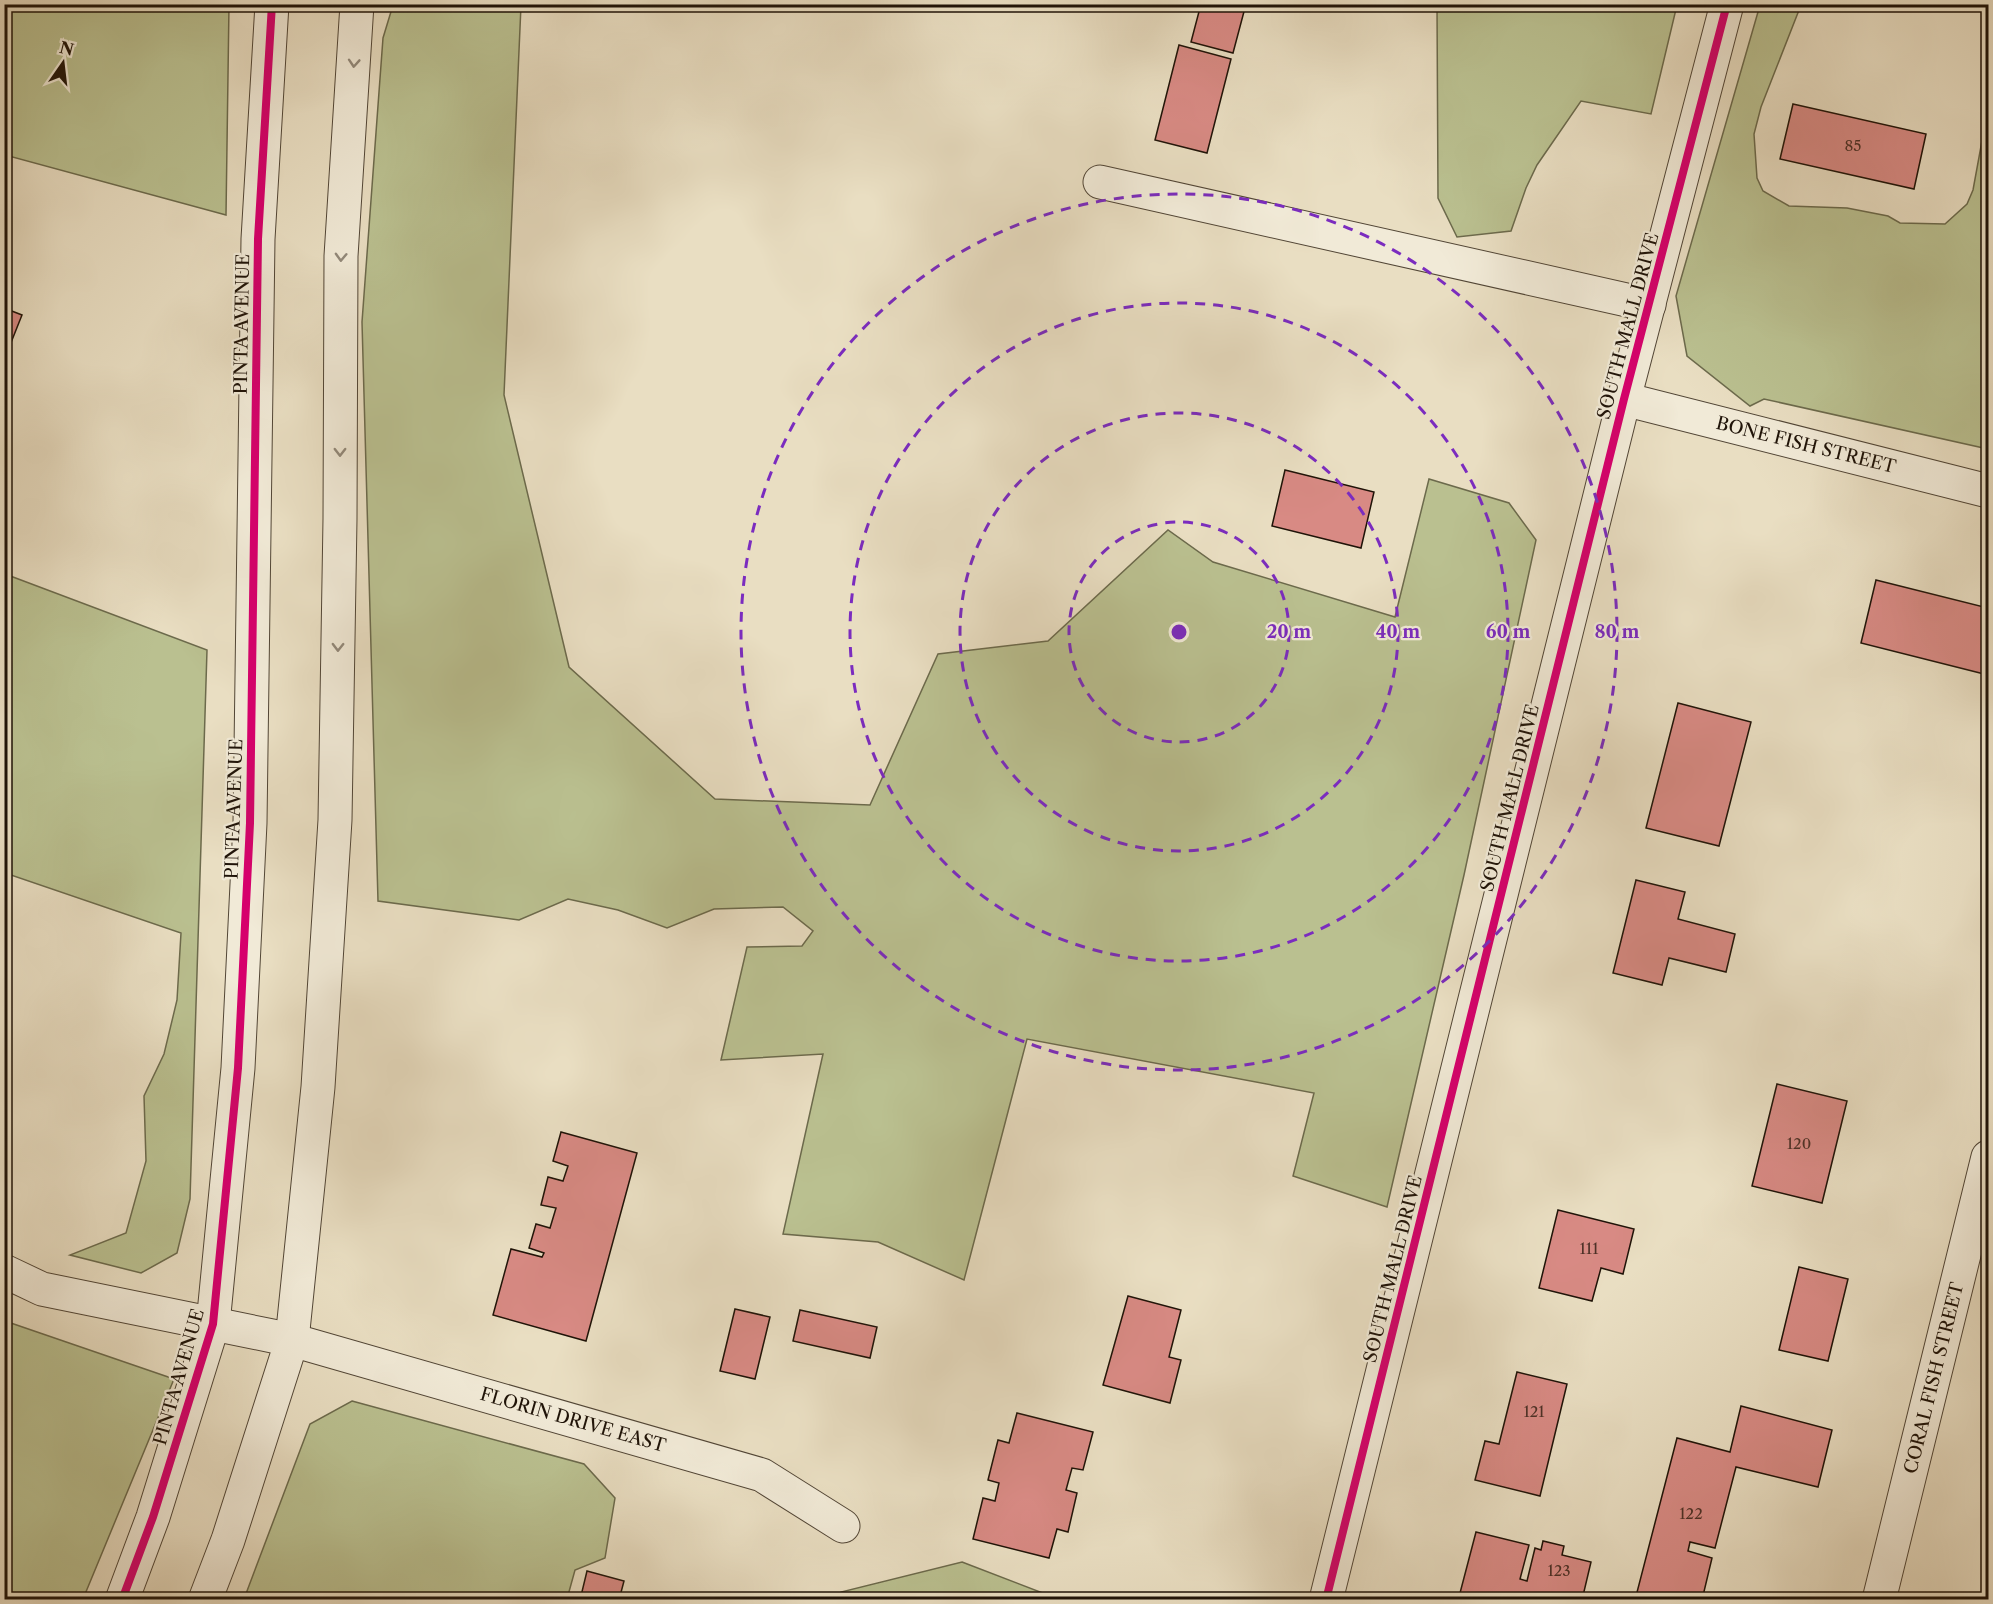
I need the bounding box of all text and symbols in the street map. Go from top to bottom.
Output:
north arrow [33,33,93,93]
text: N [57,37,76,60]
one-way arrow [347,58,360,67]
house number: 85 [1844,136,1862,155]
street label: SOUTH MALL DRIVE [1592,230,1664,422]
street label: PINTA AVENUE [230,253,254,395]
one-way arrow [335,253,347,262]
street label: BONE FISH STREET [1714,412,1899,478]
one-way arrow [334,448,346,457]
text: 20 m [1267,621,1311,643]
text: 40 m [1376,621,1420,643]
text: 60 m [1486,621,1530,643]
text: 80 m [1594,621,1640,643]
centre of rings [1169,622,1189,642]
one-way arrow [331,643,344,652]
street label: SOUTH MALL DRIVE [1476,702,1544,894]
street label: PINTA AVENUE [221,738,247,880]
house number: 120 [1787,1134,1811,1153]
street label: SOUTH MALL DRIVE [1359,1173,1427,1365]
house number: 111 [1580,1239,1599,1258]
street label: CORAL FISH STREET [1900,1280,1969,1476]
street label: PINTA AVENUE [149,1306,209,1448]
street label: FLORIN DRIVE EAST [478,1383,669,1457]
house number: 121 [1523,1402,1545,1421]
house number: 122 [1679,1504,1703,1523]
house number: 123 [1547,1561,1571,1580]

